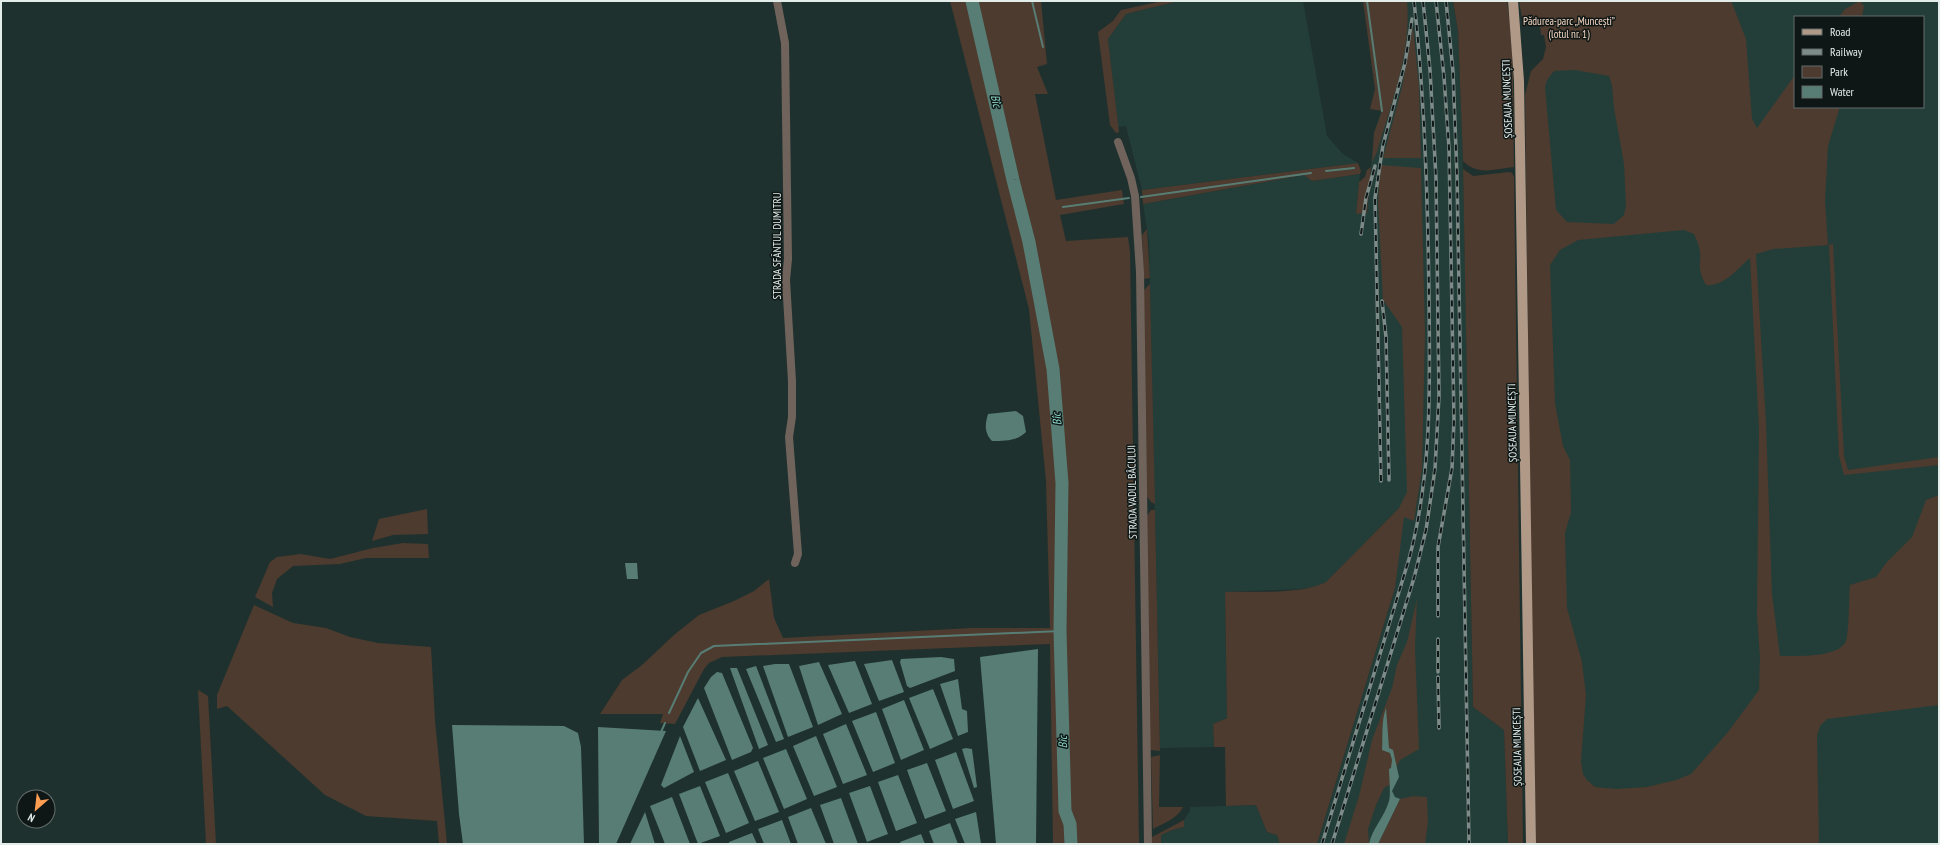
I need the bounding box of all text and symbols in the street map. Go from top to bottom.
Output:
park label: Pădurea-parc „Muncești” (lotul nr. 1) [1523,14,1615,41]
legend [1794,16,1924,108]
text: Road [1830,24,1850,39]
text: Railway [1830,44,1863,59]
street label: ȘOSEAUA MUNCEȘTI [1499,59,1515,139]
text: Park [1830,64,1848,79]
text: Water [1830,84,1855,99]
water label: Bîc [988,93,1006,110]
street label: STRADA SFÂNTUL DUMITRU [770,192,784,300]
street label: ȘOSEAUA MUNCEȘTI [1504,383,1520,463]
water label: Bîc [1048,410,1065,426]
street label: STRADA VADUL BÂCULUI [1124,445,1140,539]
street label: ȘOSEAUA MUNCEȘTI [1509,707,1525,787]
water label: Bîc [1055,734,1070,748]
north arrow [16,789,56,829]
text: N [25,810,37,825]

